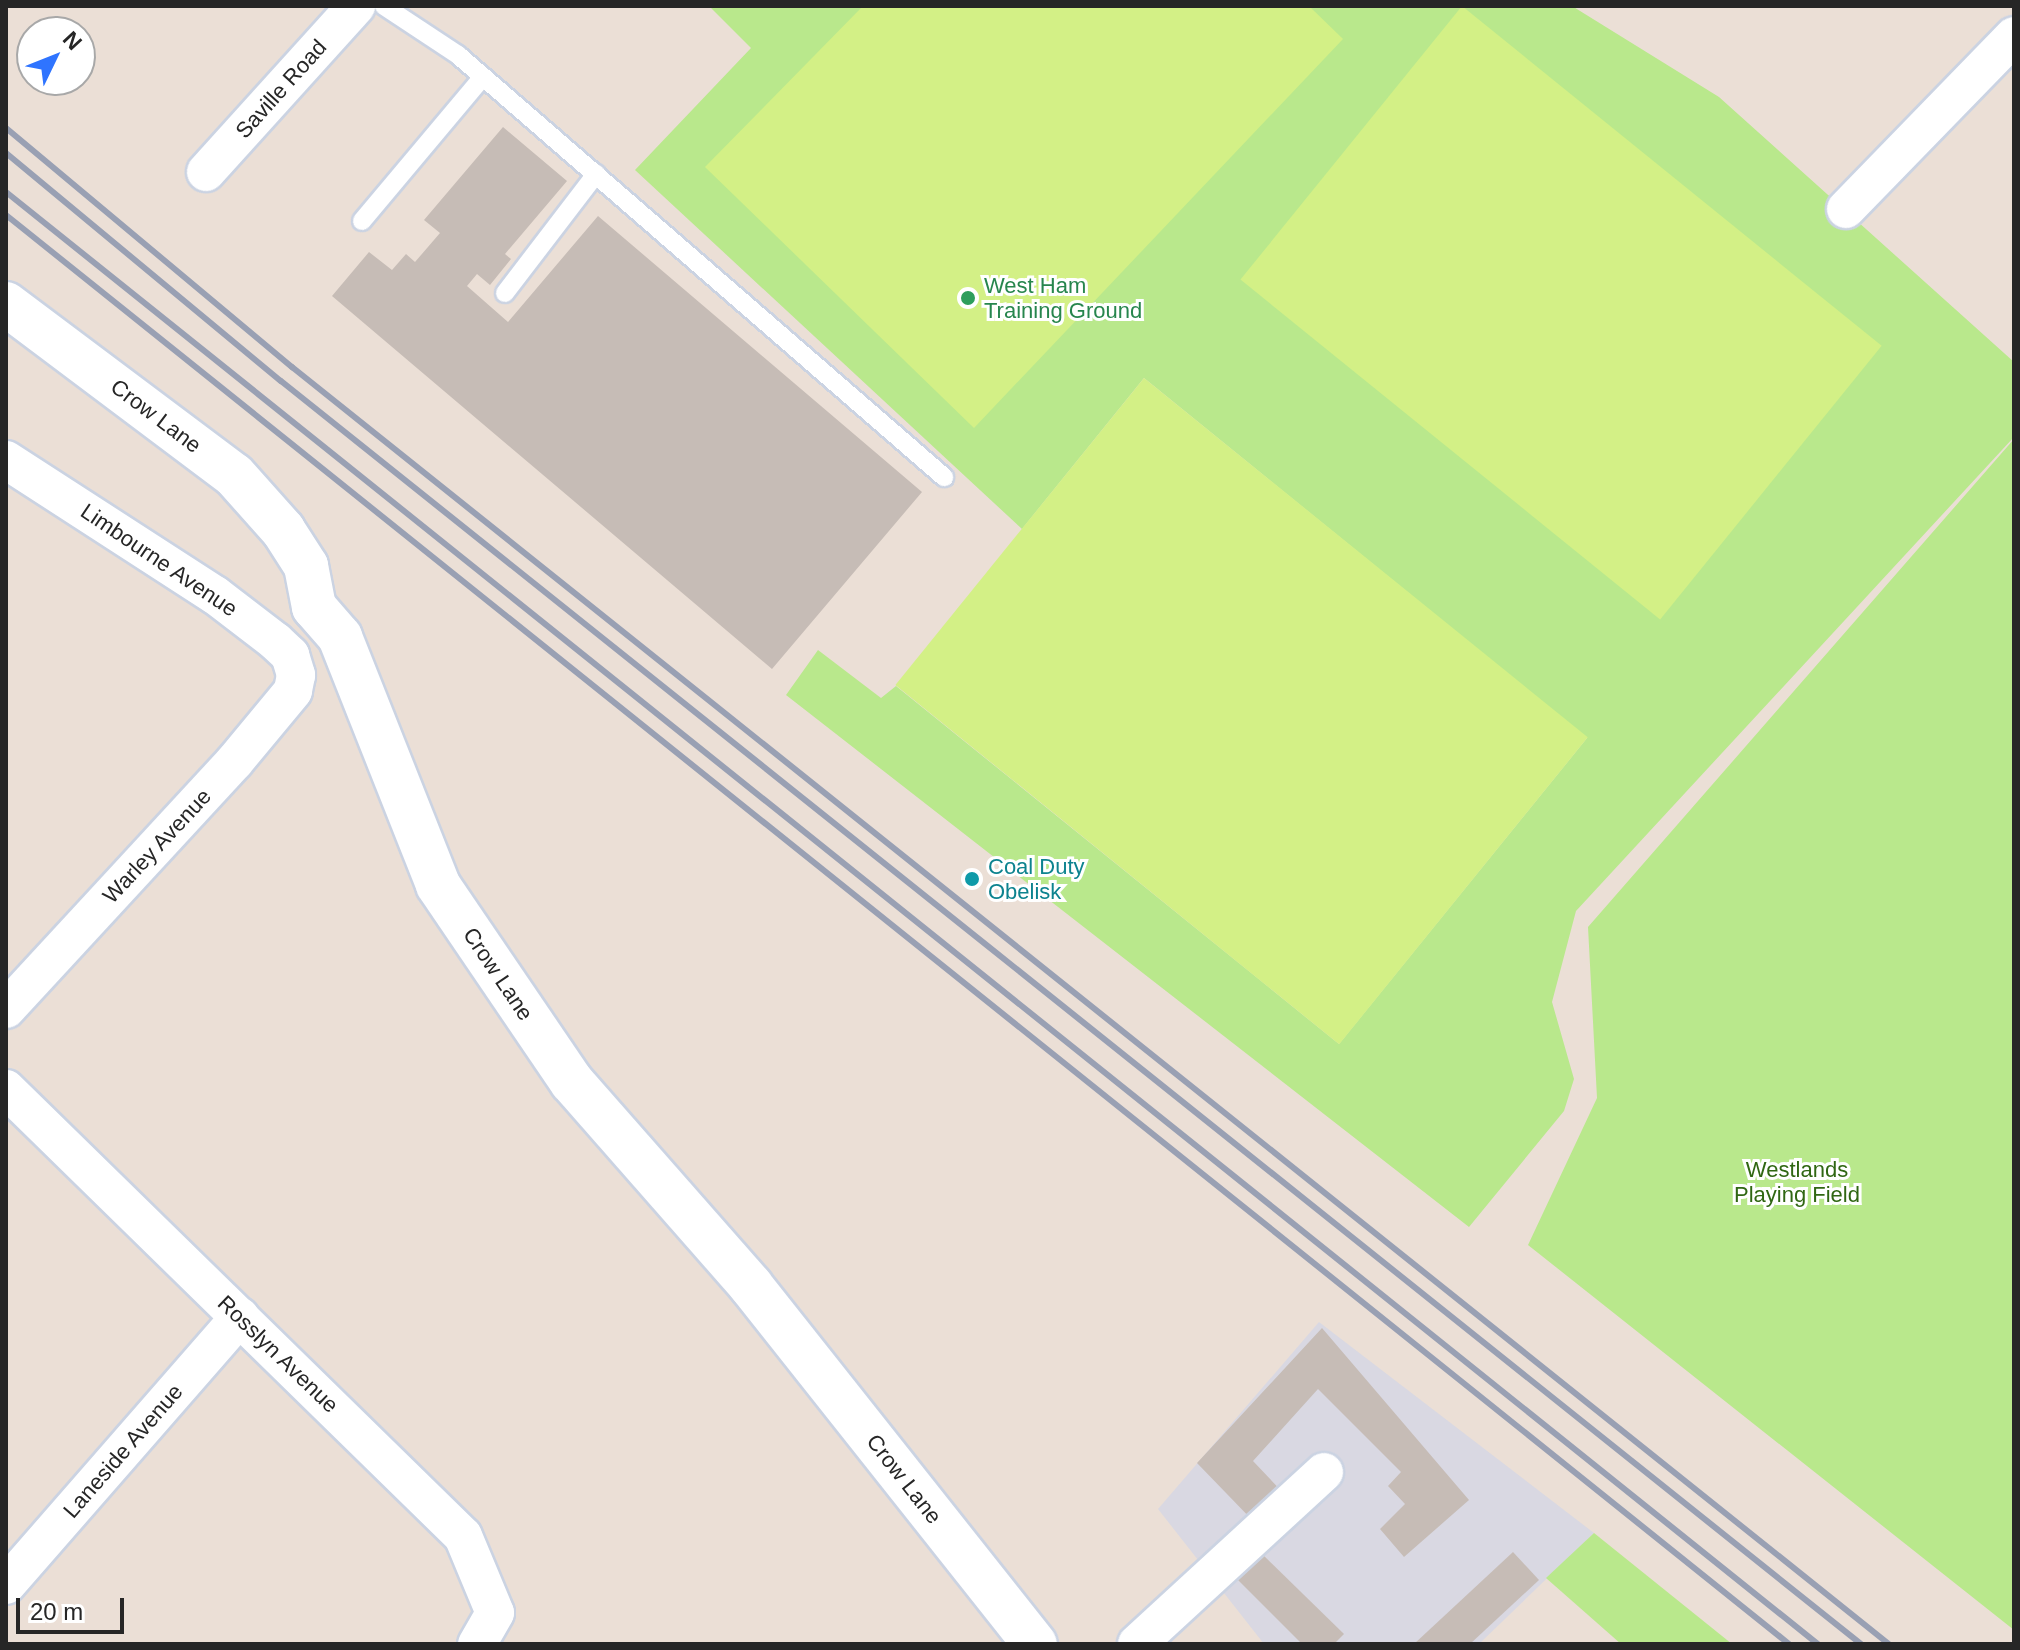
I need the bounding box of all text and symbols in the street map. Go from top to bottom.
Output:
north arrow [16,16,96,96]
text: N [58,26,87,55]
street label: Saville Road [230,34,332,144]
place label: West Ham Training Ground [984,272,1142,324]
marker: West Ham Training Ground [959,289,977,307]
street label: Crow Lane [106,373,206,459]
street label: Limbourne Avenue [75,498,243,622]
street label: Warley Avenue [97,783,217,909]
place label: Coal Duty Obelisk [988,853,1085,904]
marker: Coal Duty Obelisk [963,870,981,888]
street label: Crow Lane [457,923,539,1025]
park label: Westlands Playing Field [1734,1156,1860,1208]
street label: Rosslyn Avenue [212,1289,344,1419]
street label: Laneside Avenue [57,1378,189,1524]
street label: Crow Lane [861,1429,947,1529]
scale bar [20,1582,128,1632]
text: 20 m [30,1598,83,1625]

